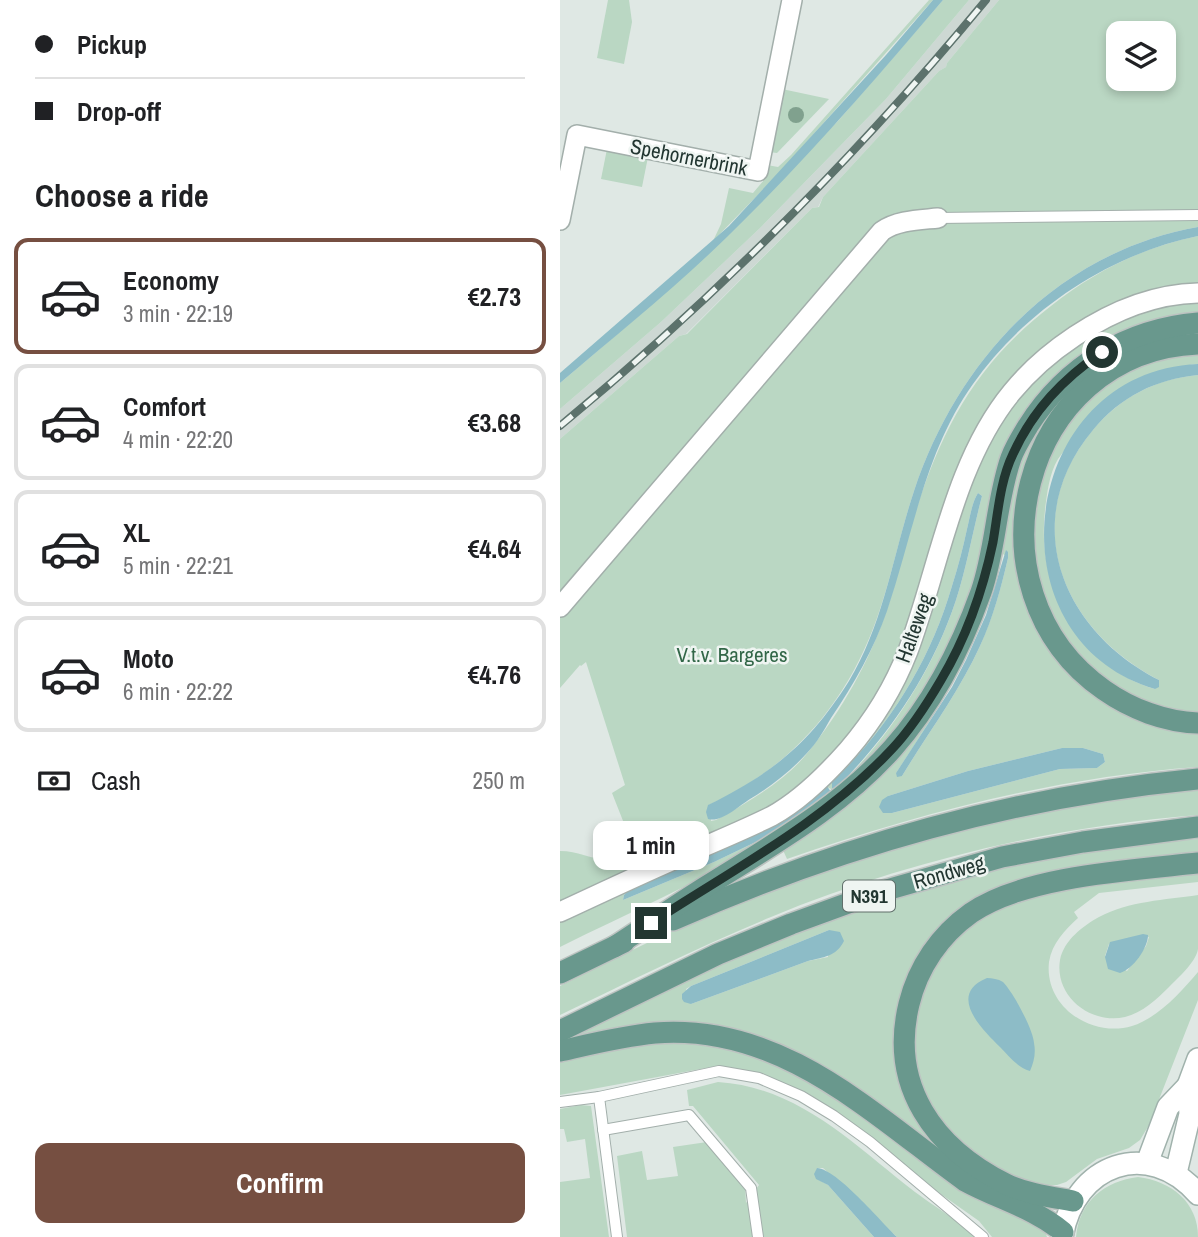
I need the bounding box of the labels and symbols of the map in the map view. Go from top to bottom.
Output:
street label: Spehornerbrink [628,131,750,183]
route start [1086,336,1118,368]
street label: Halteweg [888,589,940,667]
park label: V.t.v. Bargeres [676,640,788,669]
callout: 1 min [593,822,709,870]
street label: Rondweg [910,848,988,896]
road number: N391 [843,880,895,912]
route end [635,907,667,939]

